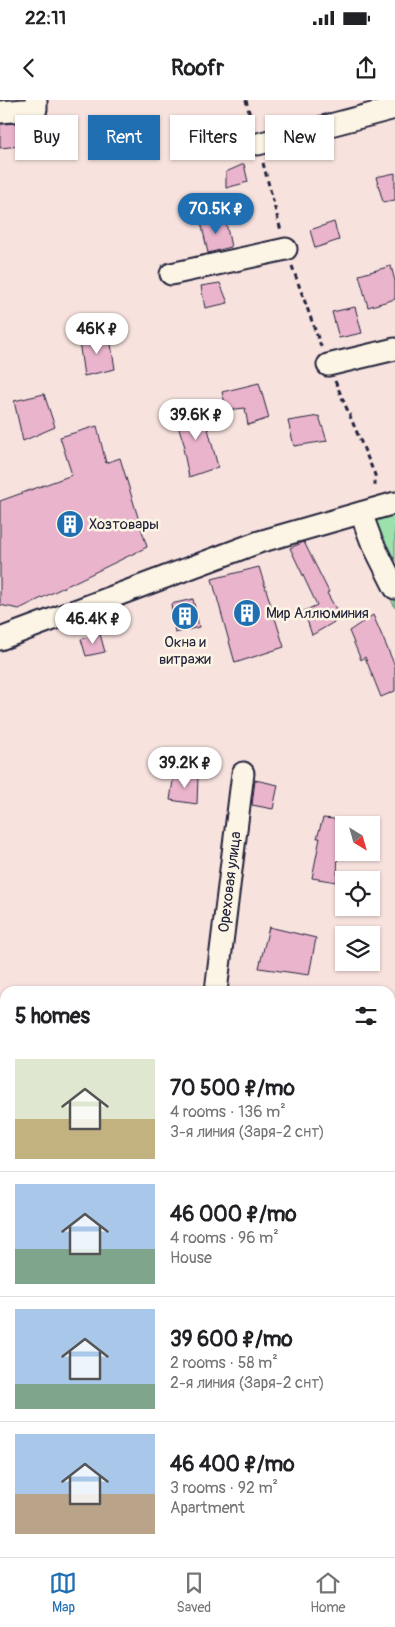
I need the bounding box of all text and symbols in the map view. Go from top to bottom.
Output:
text: 22:11 [25,6,66,30]
icon: back [15,54,43,82]
text: Roofr [171,54,224,82]
icon: share [352,54,380,82]
chip: Buy [15,115,78,160]
chip: Rent [88,115,160,160]
chip: Filters [170,115,255,160]
chip: New [265,115,334,160]
pin: 70.5K ₽ [170,192,262,235]
text: 70.5K ₽ [189,199,243,219]
pin: 46K ₽ [62,312,132,355]
text: 46K ₽ [76,319,118,339]
pin: 39.6K ₽ [150,398,242,441]
text: 39.6K ₽ [170,405,222,425]
building icon: Хозтовары [55,509,85,539]
place label: Хозтовары [89,515,159,534]
building icon: Мир Аллюминия [232,598,262,628]
building icon: Окна и витражи [170,601,200,631]
pin: 46.4K ₽ [47,602,139,645]
place label: Мир Аллюминия [266,604,369,623]
text: 46.4K ₽ [66,609,120,629]
place label: Окна и витражи [159,633,211,669]
pin: 39.2K ₽ [139,746,231,789]
text: 39.2K ₽ [159,753,211,773]
north arrow [335,816,380,861]
map controls [335,816,380,971]
street label: Ореховая улица [214,830,245,933]
button: locate [335,871,380,916]
button: layers [335,926,380,971]
icon: filters [352,1002,380,1030]
text: 5 homes [15,1003,90,1030]
text: 70 500 ₽/mo [170,1075,295,1102]
icon: home [55,1079,115,1139]
text: 4 rooms · 136 m² [170,1102,286,1122]
text: 3-я линия (Заря-2 снт) [170,1122,325,1142]
text: 46 000 ₽/mo [170,1201,297,1228]
icon: home [55,1204,115,1264]
text: 4 rooms · 96 m² [170,1228,279,1248]
text: House [170,1248,212,1268]
text: 39 600 ₽/mo [170,1326,293,1353]
icon: home [55,1329,115,1389]
text: 2 rooms · 58 m² [170,1353,278,1373]
text: 2-я линия (Заря-2 снт) [170,1373,325,1393]
text: 46 400 ₽/mo [170,1451,294,1478]
icon: home [55,1454,115,1514]
text: 3 rooms · 92 m² [170,1478,278,1498]
text: Apartment [170,1498,245,1518]
tab: Map [49,1569,77,1616]
tab: Saved [176,1569,211,1616]
tab: Home [310,1569,345,1616]

